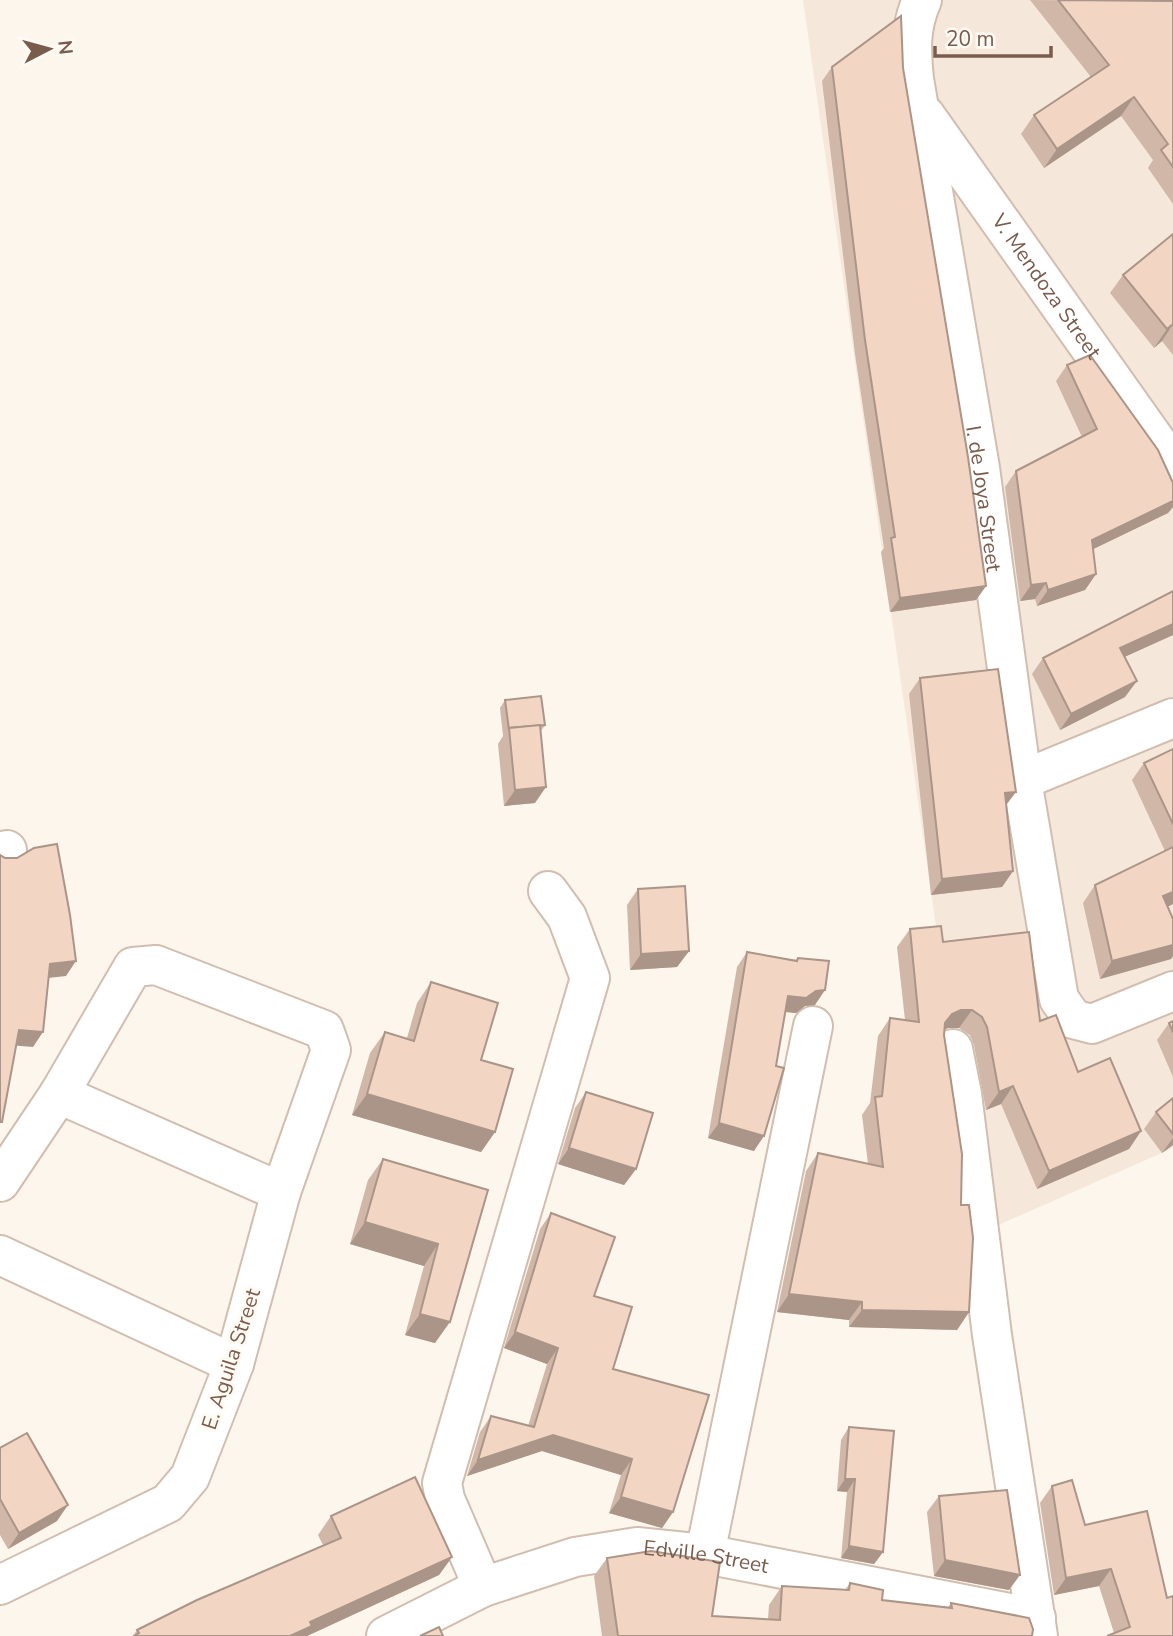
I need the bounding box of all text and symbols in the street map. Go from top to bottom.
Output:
north arrow [14,14,84,84]
scale bar [935,14,1050,58]
text: 20 m [946,25,995,53]
text: N [51,39,79,56]
street label: V. Mendoza Street [985,207,1108,365]
street label: I. de Joya Street [959,424,1008,574]
street label: E. Aguila Street [195,1284,267,1433]
street label: Edville Street [642,1534,772,1580]

